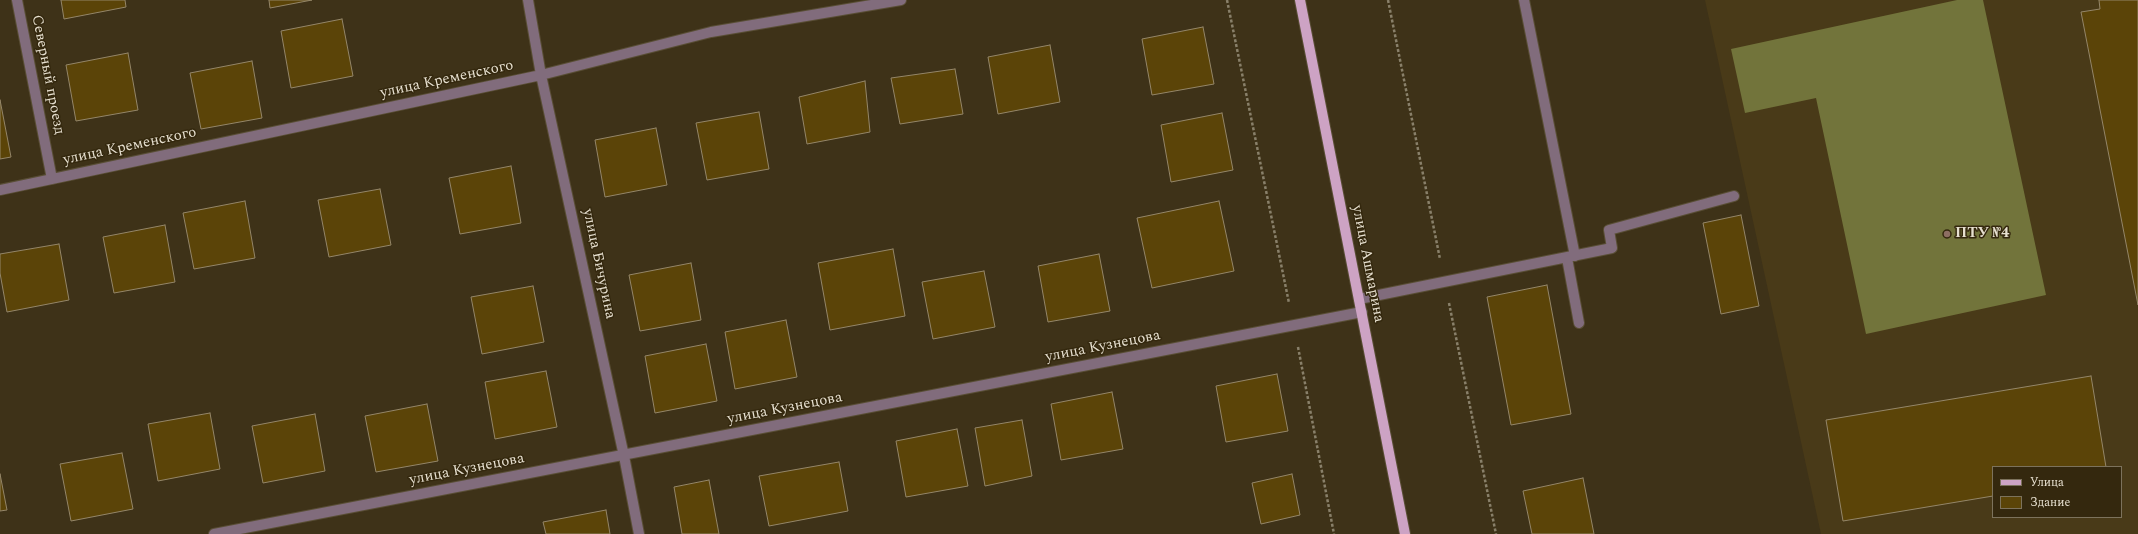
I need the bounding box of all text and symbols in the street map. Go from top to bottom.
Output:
street label: Северный проезд [27,14,67,136]
street label: улица Кременского [379,57,515,103]
street label: улица Кременского [62,124,198,170]
street label: улица Ашмарина [1347,204,1387,324]
street label: улица Бичурина [578,207,618,321]
place label: ПТУ №4 [1955,225,2009,243]
marker: ПТУ №4 [1942,229,1952,239]
street label: улица Кузнецова [1044,327,1162,367]
street label: улица Кузнецова [726,389,844,429]
street label: улица Кузнецова [408,450,526,490]
legend [1992,466,2122,518]
text: Улица [2030,473,2064,492]
text: Здание [2030,493,2070,512]

